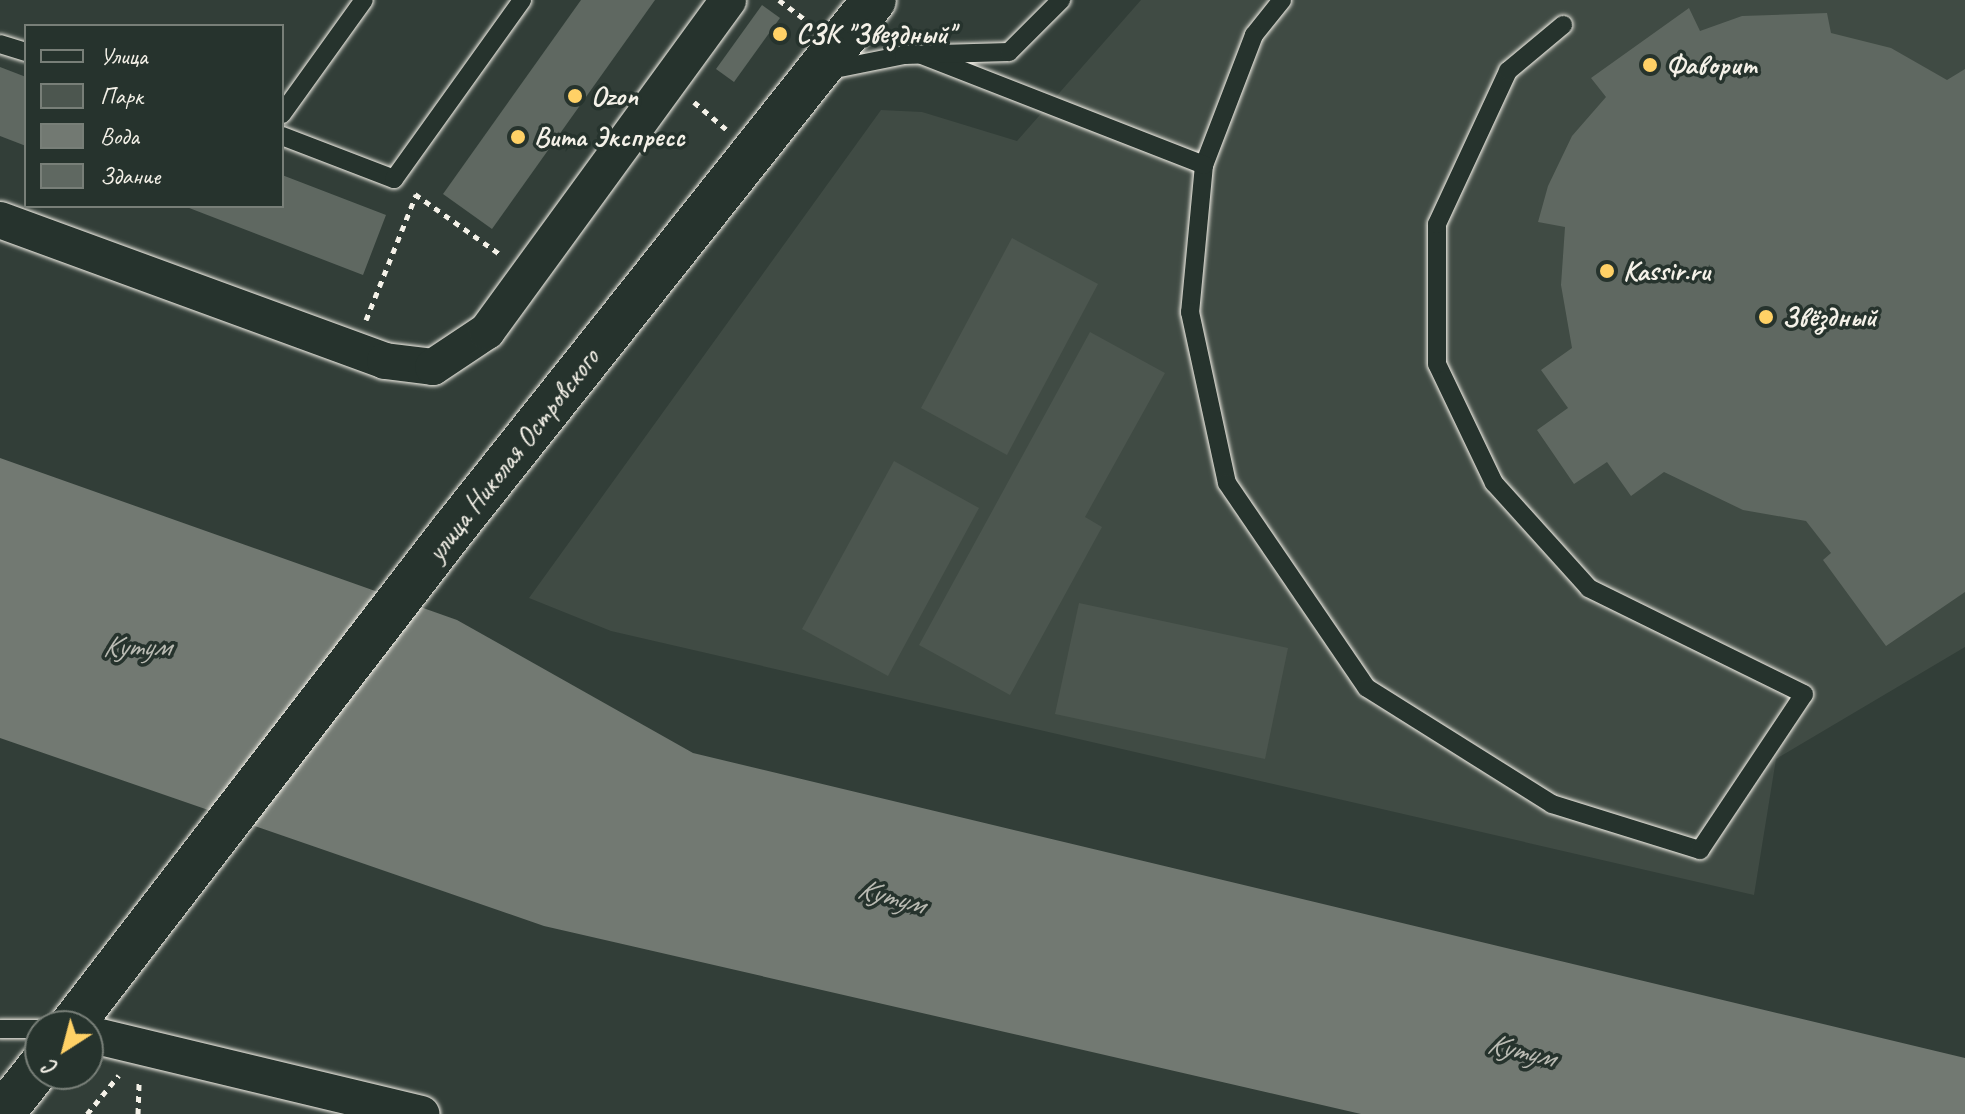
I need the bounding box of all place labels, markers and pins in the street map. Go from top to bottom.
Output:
place label: СЗК "Звездный" [796,17,954,51]
marker: СЗК "Звездный" [771,25,789,43]
place label: Фаворит [1666,48,1758,82]
marker: Фаворит [1641,56,1659,74]
place label: Ozon [591,79,638,113]
marker: Ozon [566,87,584,105]
place label: Вита Экспресс [534,120,683,154]
marker: Вита Экспресс [509,128,527,146]
place label: Kassir.ru [1623,254,1710,288]
marker: Kassir.ru [1598,262,1616,280]
place label: Звёздный [1782,300,1877,334]
marker: Звёздный [1757,308,1775,326]

